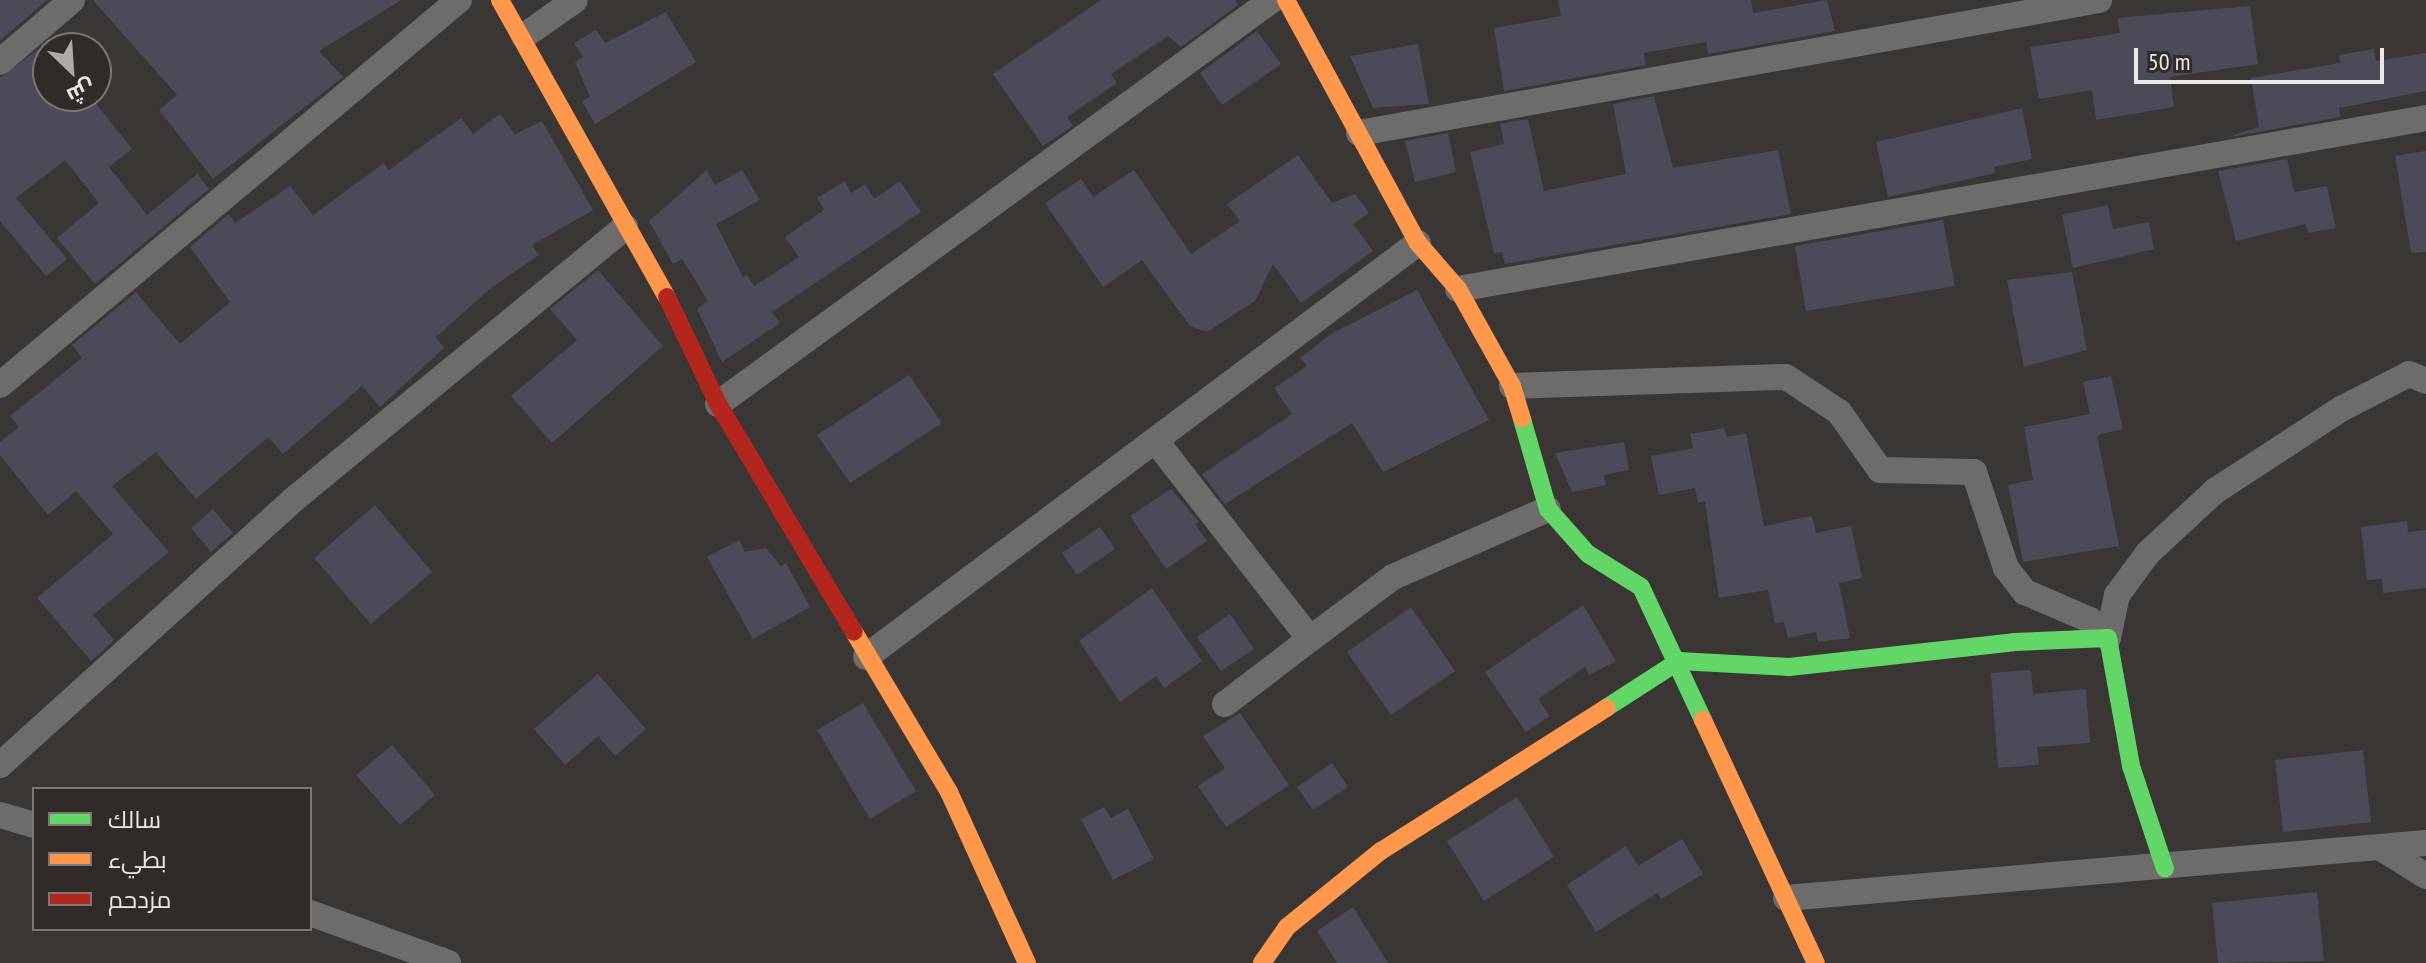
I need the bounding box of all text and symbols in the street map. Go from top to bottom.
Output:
north arrow [32,32,112,112]
scale bar [2138,32,2388,82]
text: 50 m [2148,46,2190,77]
text: ش [63,73,100,111]
legend [32,787,312,931]
text: سالك [108,804,161,835]
text: بطيء [108,844,167,875]
text: مزدحم [108,884,171,915]

